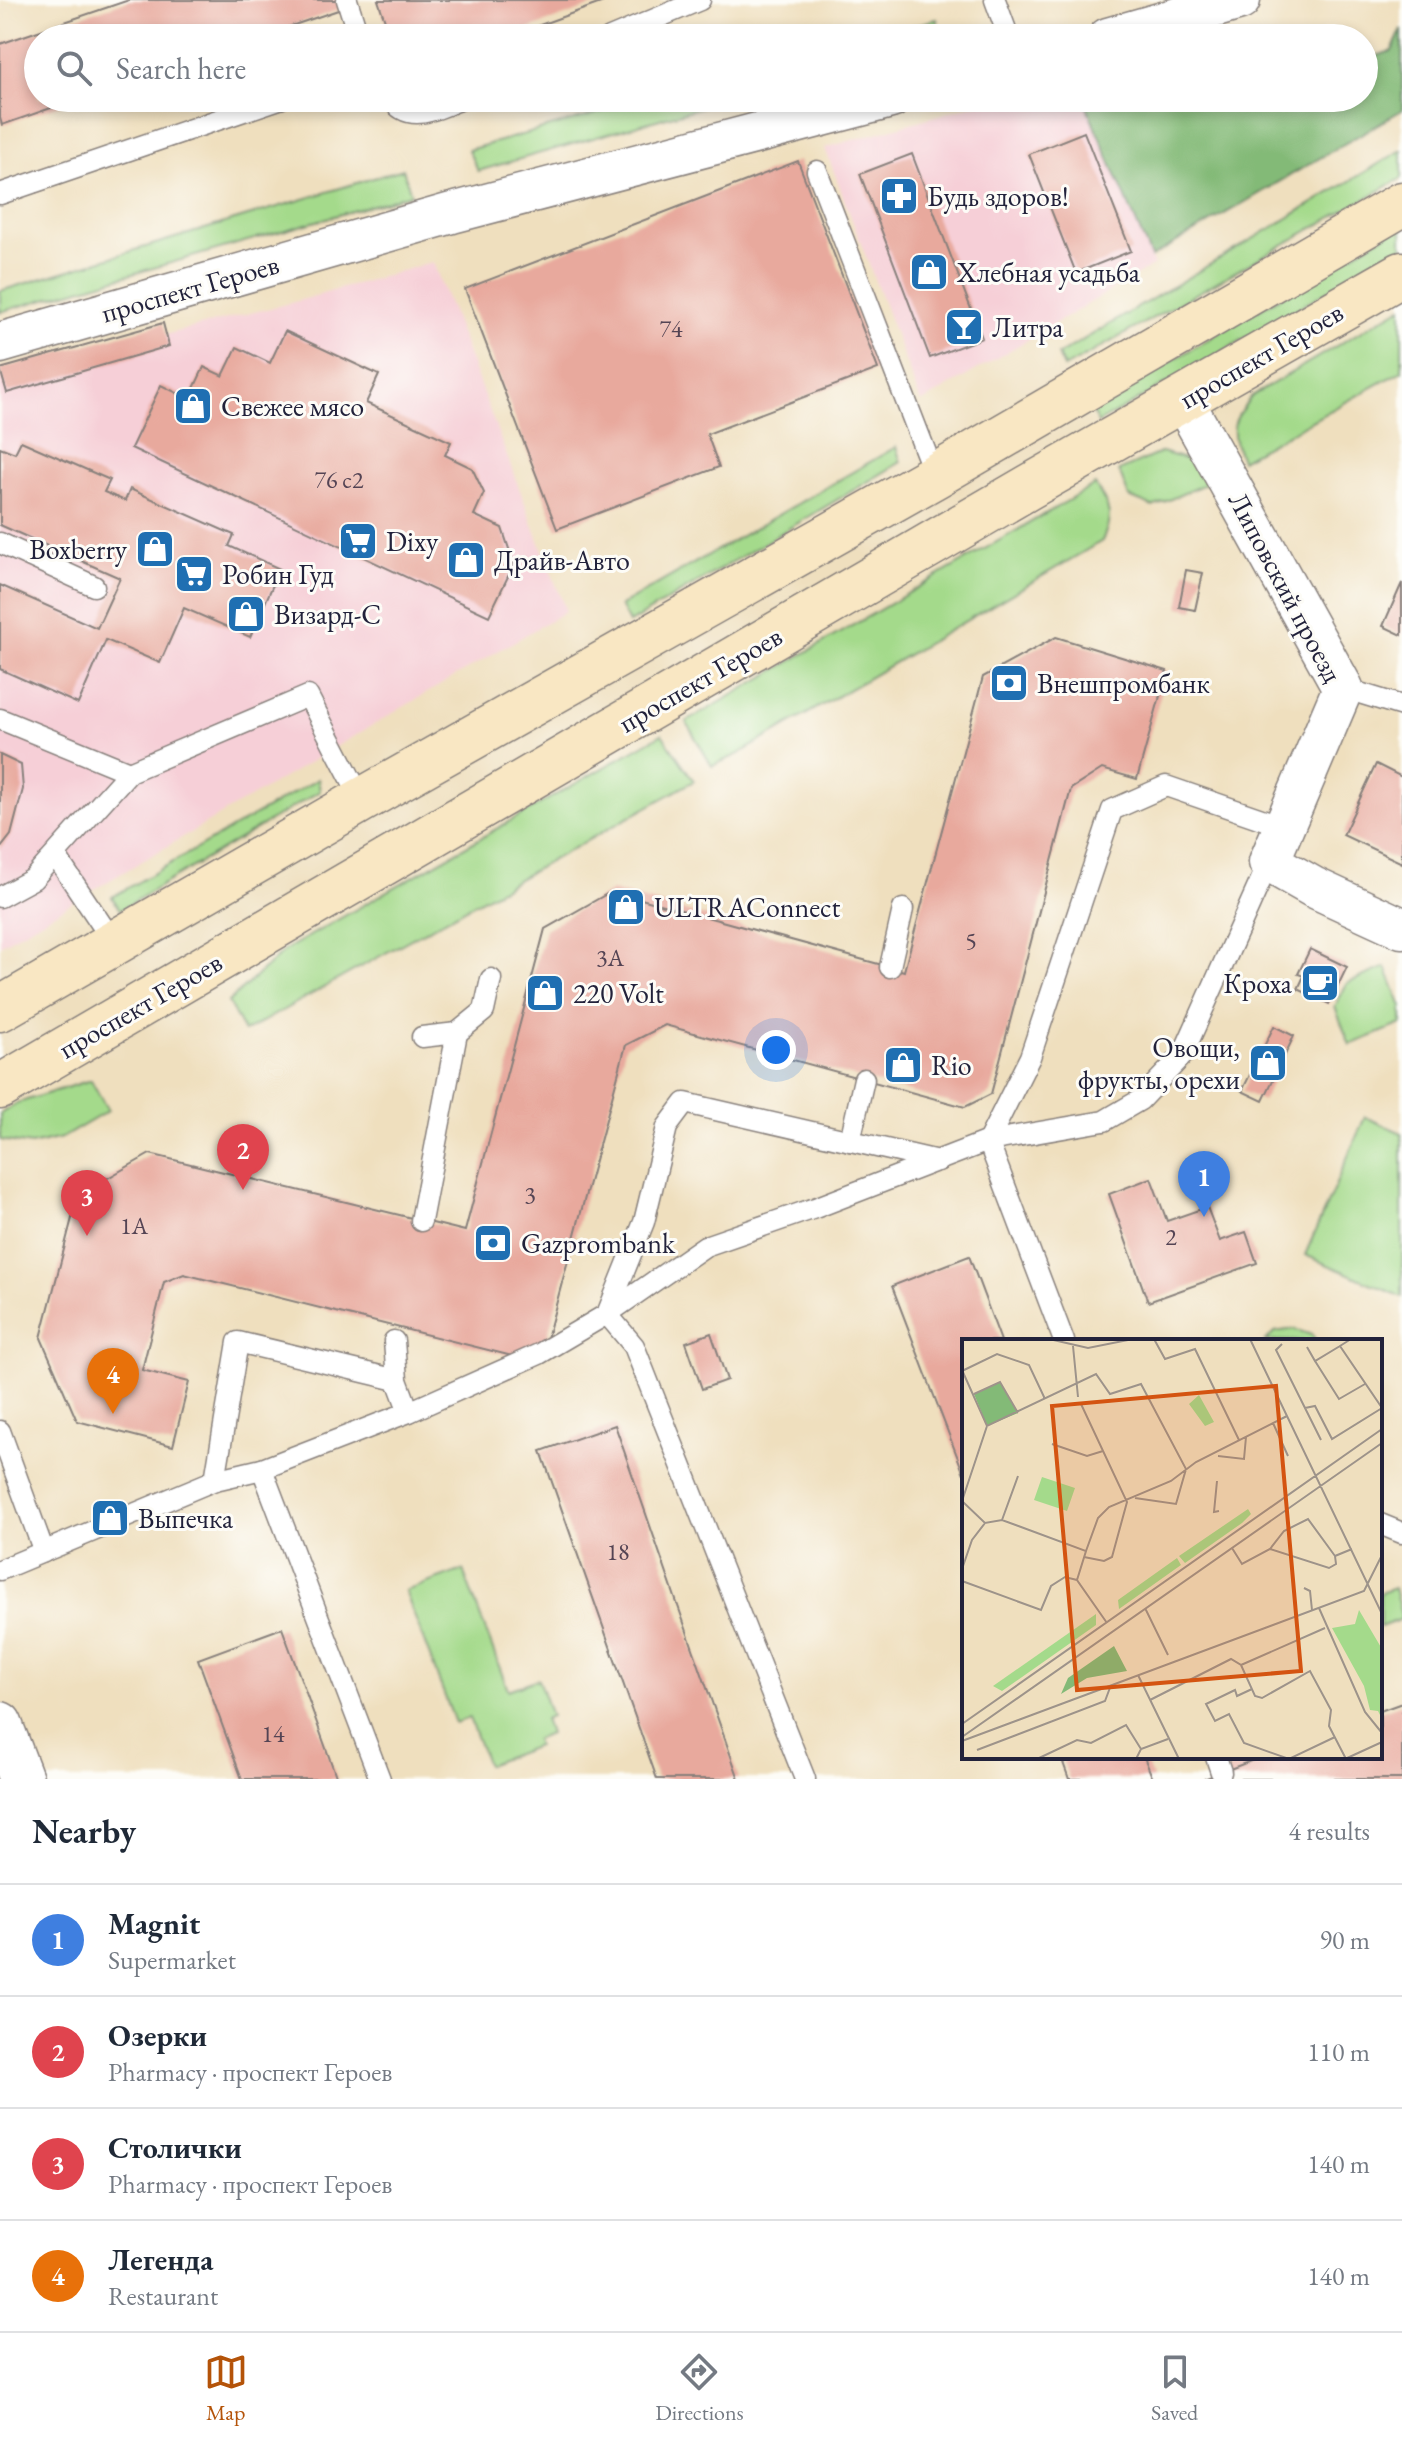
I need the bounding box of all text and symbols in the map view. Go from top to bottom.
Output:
search box [24,24,1378,112]
icon: search [52,46,96,90]
text: Search here [116,49,246,88]
pharmacy icon: Будь здоров! [878,175,920,217]
place label: Будь здоров! [927,178,1069,214]
street label: проспект Героев [97,245,283,331]
shop icon: Хлебная усадьба [908,251,950,293]
place label: Хлебная усадьба [956,254,1141,290]
street label: проспект Героев [1173,294,1349,416]
bar icon: Литра [943,306,985,348]
place label: Литра [992,309,1064,345]
house number: 74 [659,313,683,344]
shop icon: Свежее мясо [172,385,214,427]
place label: Свежее мясо [221,388,364,424]
house number: 76 с2 [314,464,364,495]
street label: Липовский проезд [1221,486,1351,689]
supermarket icon: Dixy [337,520,379,562]
place label: Dixy [386,523,439,559]
shop icon: Boxberry [134,528,176,570]
place label: Boxberry [29,531,128,567]
shop icon: Драйв-Авто [445,539,487,581]
place label: Драйв-Авто [494,542,630,578]
supermarket icon: Робин Гуд [173,553,215,595]
place label: Робин Гуд [222,556,334,592]
shop icon: Визард-С [225,593,267,635]
place label: Визард-С [274,596,381,632]
street label: проспект Героев [612,618,788,740]
bank icon: Внешпромбанк [988,662,1030,704]
place label: Внешпромбанк [1037,665,1210,701]
shop icon: ULTRAConnect [605,886,647,928]
place label: ULTRAConnect [654,889,840,925]
house number: 5 [965,925,977,956]
house number: 3А [596,942,624,973]
street label: проспект Героев [52,944,228,1066]
cafe icon: Кроха [1299,962,1341,1004]
place label: Кроха [1223,965,1293,1001]
shop icon: 220 Volt [524,972,566,1014]
place label: 220 Volt [573,975,664,1011]
place label: Овощи, фрукты, орехи [1078,1029,1240,1097]
your location [756,1030,796,1070]
shop icon: Овощи, фрукты, орехи [1247,1042,1289,1084]
shop icon: Rio [882,1044,924,1086]
place label: Rio [931,1047,972,1083]
pin: 2 [217,1124,269,1190]
pin: 1 [1178,1151,1230,1217]
pin: 3 [61,1170,113,1236]
house number: 3 [524,1179,536,1210]
house number: 1А [120,1210,148,1241]
house number: 2 [1165,1221,1177,1252]
bank icon: Gazprombank [472,1222,514,1264]
place label: Gazprombank [521,1225,676,1261]
inset map [962,1339,1382,1759]
pin: 4 [87,1348,139,1414]
shop icon: Выпечка [89,1497,131,1539]
place label: Выпечка [138,1500,234,1536]
house number: 18 [606,1536,630,1567]
house number: 14 [261,1718,285,1749]
text: Nearby [32,1809,136,1853]
text: 4 results [1289,1814,1370,1848]
text: Magnit [108,1904,200,1943]
text: 1 [51,1923,65,1957]
text: 90 m [1320,1923,1370,1957]
text: Supermarket [108,1943,236,1977]
text: Озерки [108,2016,207,2055]
text: 2 [51,2035,65,2069]
text: 110 m [1307,2035,1370,2069]
text: Pharmacy · проспект Героев [108,2055,392,2089]
text: Столички [108,2128,242,2167]
text: 3 [51,2147,65,2181]
text: 140 m [1307,2147,1370,2181]
text: Pharmacy · проспект Героев [108,2167,392,2201]
text: Легенда [108,2240,213,2279]
text: 4 [51,2259,65,2293]
text: 140 m [1307,2259,1370,2293]
text: Restaurant [108,2279,218,2313]
tab: Map [204,2350,248,2427]
tab: Directions [655,2350,744,2427]
tab: Saved [1151,2350,1198,2427]

